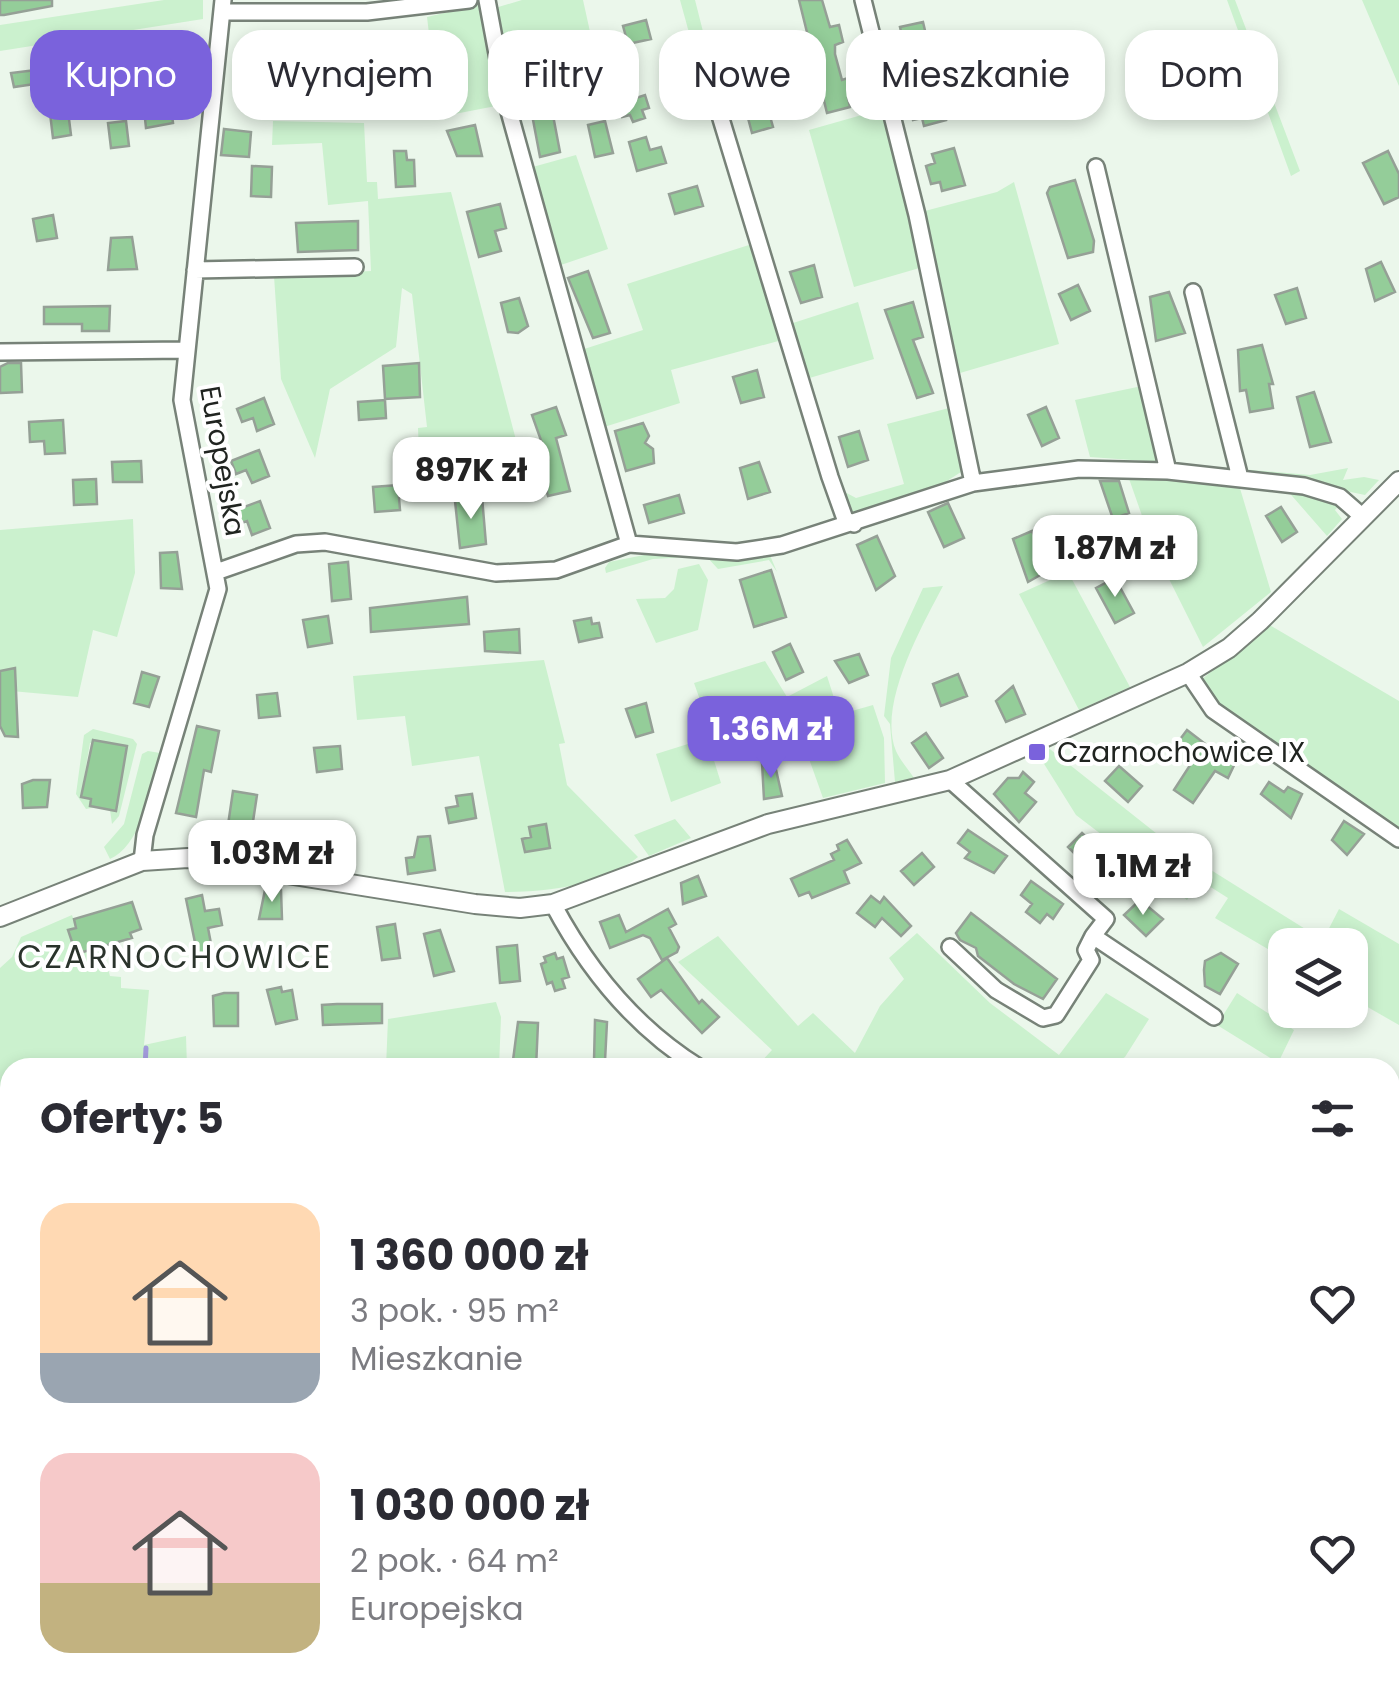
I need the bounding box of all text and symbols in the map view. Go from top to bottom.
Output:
chip: Kupno [30,30,212,120]
chip: Wynajem [232,30,468,120]
chip: Filtry [488,30,639,120]
chip: Nowe [659,30,826,120]
chip: Mieszkanie [846,30,1105,120]
chip: Dom [1125,30,1278,120]
street label: Europejska [190,383,255,539]
pin: 897K zł [379,437,563,522]
text: 897K zł [415,447,527,492]
pin: 1.87M zł [1012,515,1218,600]
text: 1.87M zł [1054,525,1176,570]
pin: 1.36M zł [668,696,874,781]
text: 1.36M zł [709,706,833,751]
place label: Czarnochowice IX [1057,733,1305,772]
marker: Czarnochowice IX [1026,741,1048,763]
pin: 1.03M zł [169,820,375,905]
text: 1.03M zł [210,830,334,875]
pin: 1.1M zł [1051,833,1235,918]
text: 1.1M zł [1095,843,1191,888]
map controls [1268,928,1368,1028]
button: layers [1268,928,1368,1028]
district label: CZARNOCHOWICE [17,934,333,979]
text: Oferty: 5 [40,1089,224,1148]
icon: filters [1305,1091,1360,1146]
text: 1 360 000 zł [350,1226,589,1285]
icon: home [120,1243,240,1363]
icon: heart [1305,1276,1360,1331]
text: 3 pok. · 95 m² [350,1288,559,1333]
text: Mieszkanie [350,1336,523,1381]
text: 1 030 000 zł [350,1476,589,1535]
icon: home [120,1493,240,1613]
icon: heart [1305,1526,1360,1581]
text: 2 pok. · 64 m² [350,1538,559,1583]
text: Europejska [350,1586,524,1631]

